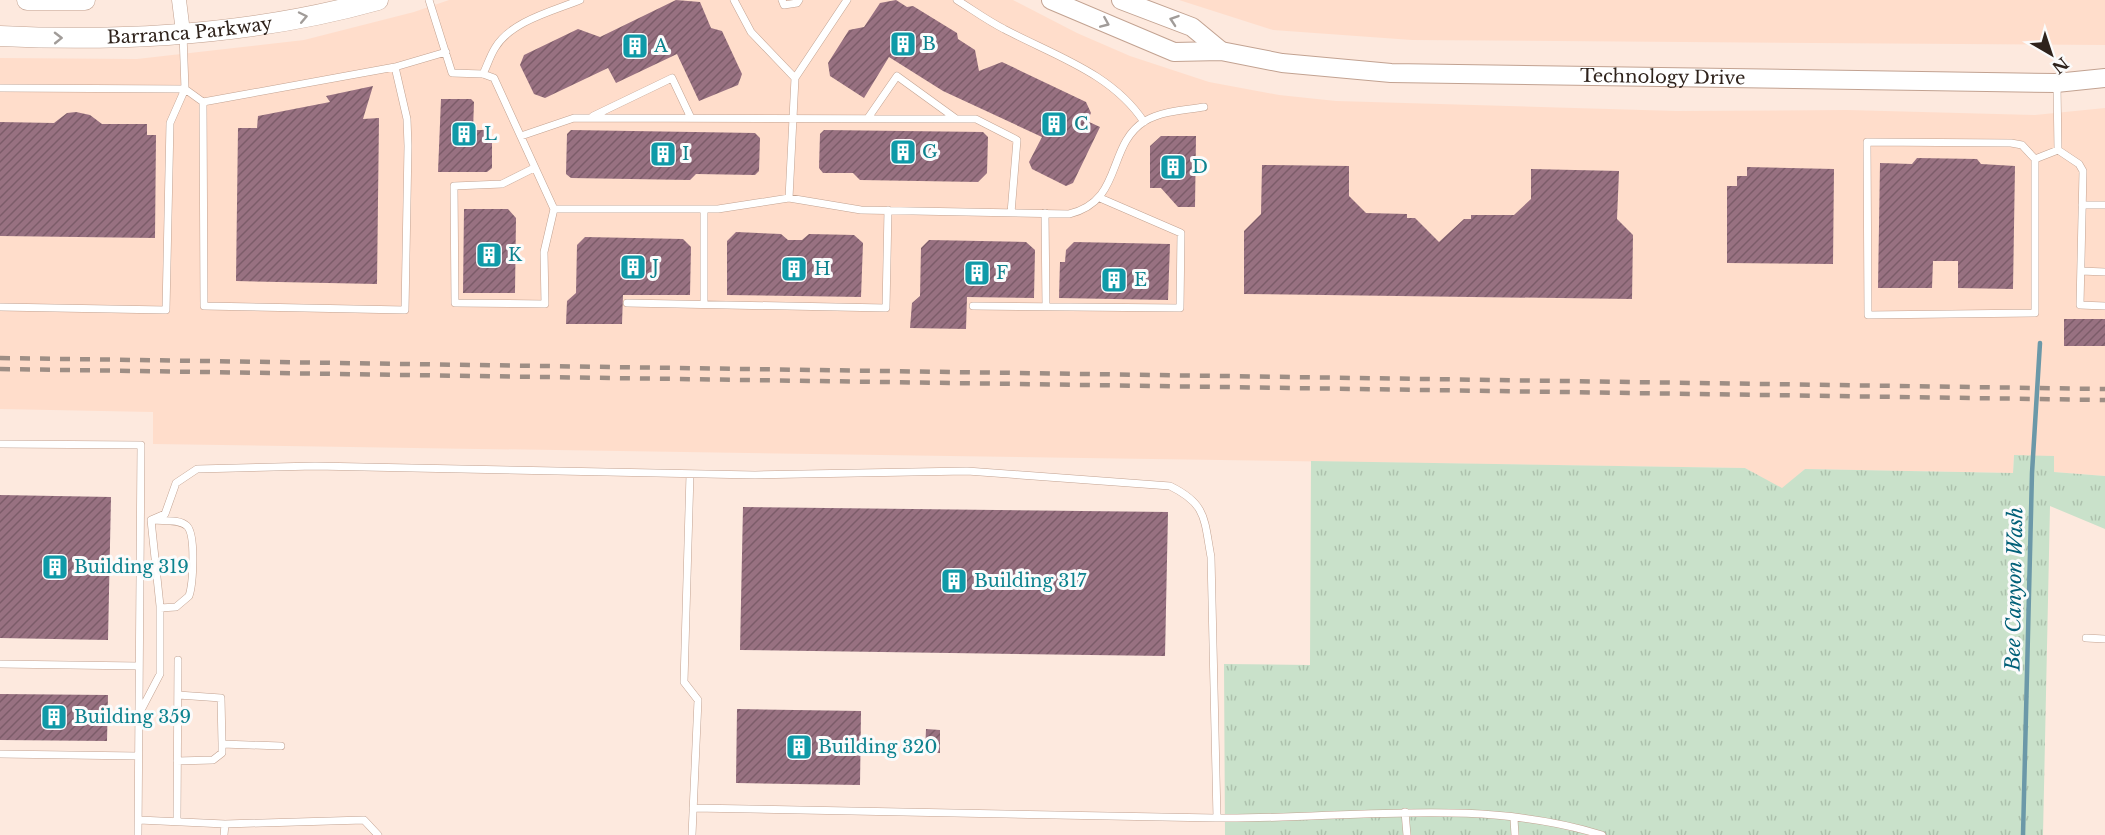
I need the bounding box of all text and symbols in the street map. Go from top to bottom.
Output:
one-way arrow [298,11,308,24]
street label: Barranca Parkway [107,12,274,48]
one-way arrow [1169,15,1180,28]
one-way arrow [1099,16,1110,28]
north arrow [2021,24,2081,84]
building icon: B [888,29,918,59]
building icon: A [620,31,650,61]
one-way arrow [54,32,63,44]
place label: B [922,33,936,55]
place label: A [653,35,669,57]
text: N [2048,53,2073,78]
street label: Technology Drive [1580,65,1746,89]
building icon: C [1039,109,1069,139]
place label: C [1074,113,1088,135]
building icon: L [449,119,479,149]
place label: L [484,123,497,145]
building icon: G [888,137,918,167]
building icon: I [648,139,678,169]
place label: G [922,141,938,163]
place label: I [682,143,689,165]
building icon: D [1158,152,1188,182]
place label: D [1192,156,1208,178]
building icon: K [474,240,504,270]
place label: K [508,244,523,266]
building icon: J [618,252,648,282]
building icon: H [779,254,809,284]
place label: J [650,256,659,278]
place label: H [814,258,831,280]
building icon: F [962,258,992,288]
place label: F [996,262,1008,284]
building icon: E [1099,265,1129,295]
place label: E [1134,269,1147,291]
water label: Bee Canyon Wash [2001,507,2027,672]
building icon: Building 319 [40,552,70,582]
place label: Building 319 [74,556,189,578]
building icon: Building 317 [939,566,969,596]
place label: Building 317 [974,570,1087,592]
building icon: Building 359 [39,702,69,732]
place label: Building 359 [74,706,191,728]
building icon: Building 320 [784,732,814,762]
place label: Building 320 [818,736,937,758]

